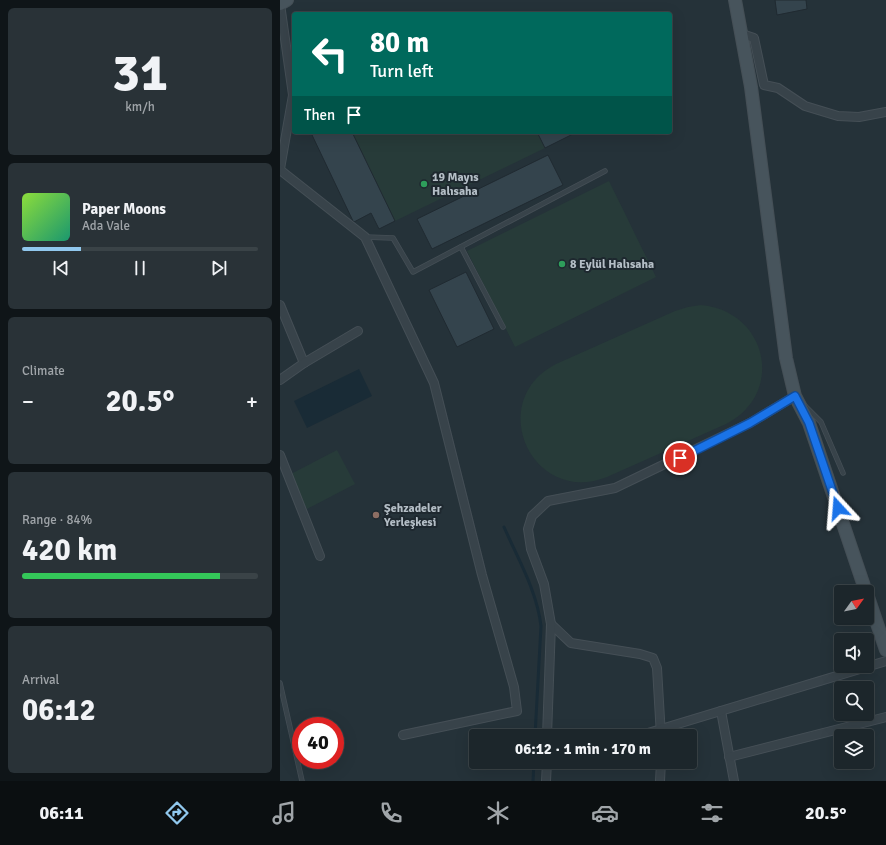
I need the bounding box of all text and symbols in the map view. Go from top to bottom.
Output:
text: 80 m [370,26,429,60]
icon: left [304,28,356,80]
text: 31 [112,41,168,105]
text: Turn left [370,60,433,82]
text: km/h [125,99,155,115]
icon: arrive [343,104,365,126]
text: Then [304,106,335,124]
place label: 19 Mayıs Halısaha [432,170,479,199]
marker: 19 Mayıs Halısaha [419,179,429,189]
text: Paper Moons [82,200,166,218]
text: Ada Vale [82,218,130,234]
icon: previous [50,257,72,279]
icon: pause [129,257,151,279]
icon: next [208,257,230,279]
place label: 8 Eylül Halısaha [570,257,654,272]
marker: 8 Eylül Halısaha [557,259,567,269]
text: Climate [22,363,65,379]
text: 20.5° [105,383,175,420]
text: − [22,388,34,415]
text: + [246,388,258,415]
pin [663,441,697,475]
icon: arrive [669,447,691,469]
position arrow [817,487,859,529]
place label: Şehzadeler Yerleşkesi [383,501,442,530]
marker: Şehzadeler Yerleşkesi [371,510,381,520]
text: Range · 84% [22,512,92,528]
text: 420 km [22,532,117,569]
north arrow [834,585,874,625]
map controls [834,585,874,769]
button: sound [834,633,874,673]
text: Arrival [22,672,59,688]
button: search [834,681,874,721]
text: 06:12 [22,692,96,729]
speed limit sign: 40 [292,717,344,769]
button: layers [834,729,874,769]
text: 06:12 · 1 min · 170 m [515,740,651,758]
icon: directions [163,799,191,827]
icon: music [270,799,298,827]
icon: phone [377,799,405,827]
icon: climate [484,799,512,827]
icon: car [591,799,619,827]
icon: filters [698,799,726,827]
text: 06:11 [40,802,84,824]
text: 20.5° [805,802,846,824]

